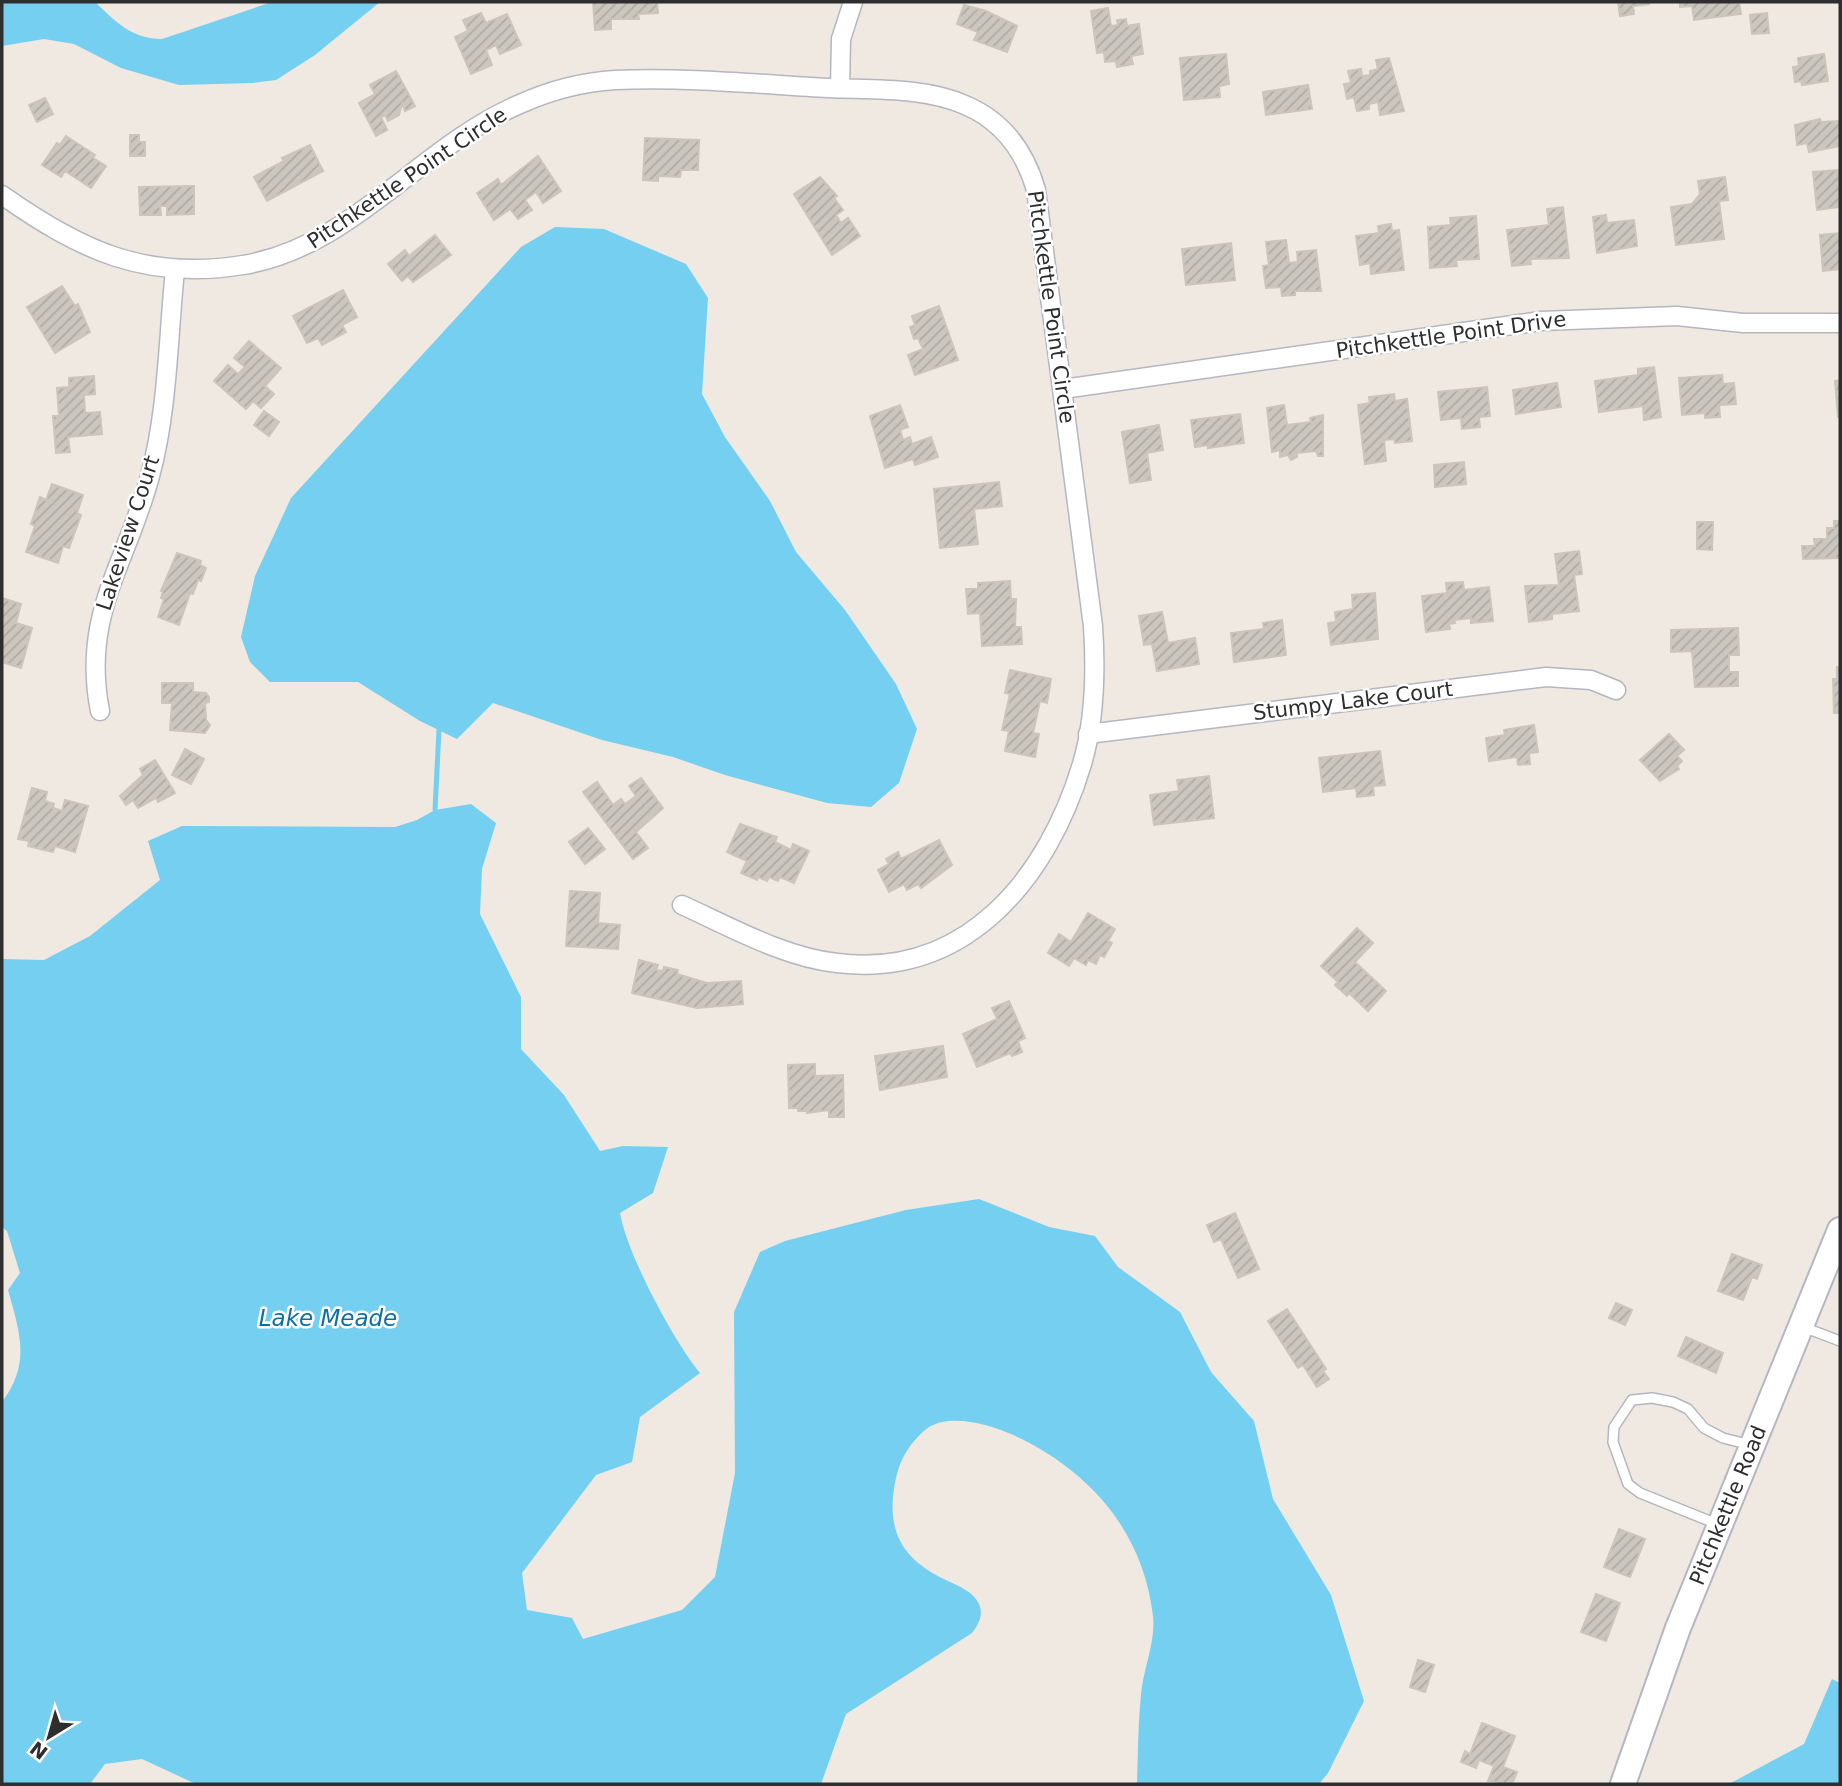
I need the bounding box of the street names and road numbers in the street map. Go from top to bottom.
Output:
street label: Pitchkettle Point Circle [303,102,511,254]
street label: Pitchkettle Point Circle [1023,189,1079,425]
street label: Pitchkettle Point Drive [1334,307,1568,363]
street label: Lakeview Court [92,452,164,614]
street label: Stumpy Lake Court [1252,677,1454,725]
street label: Pitchkettle Road [1685,1422,1771,1589]

